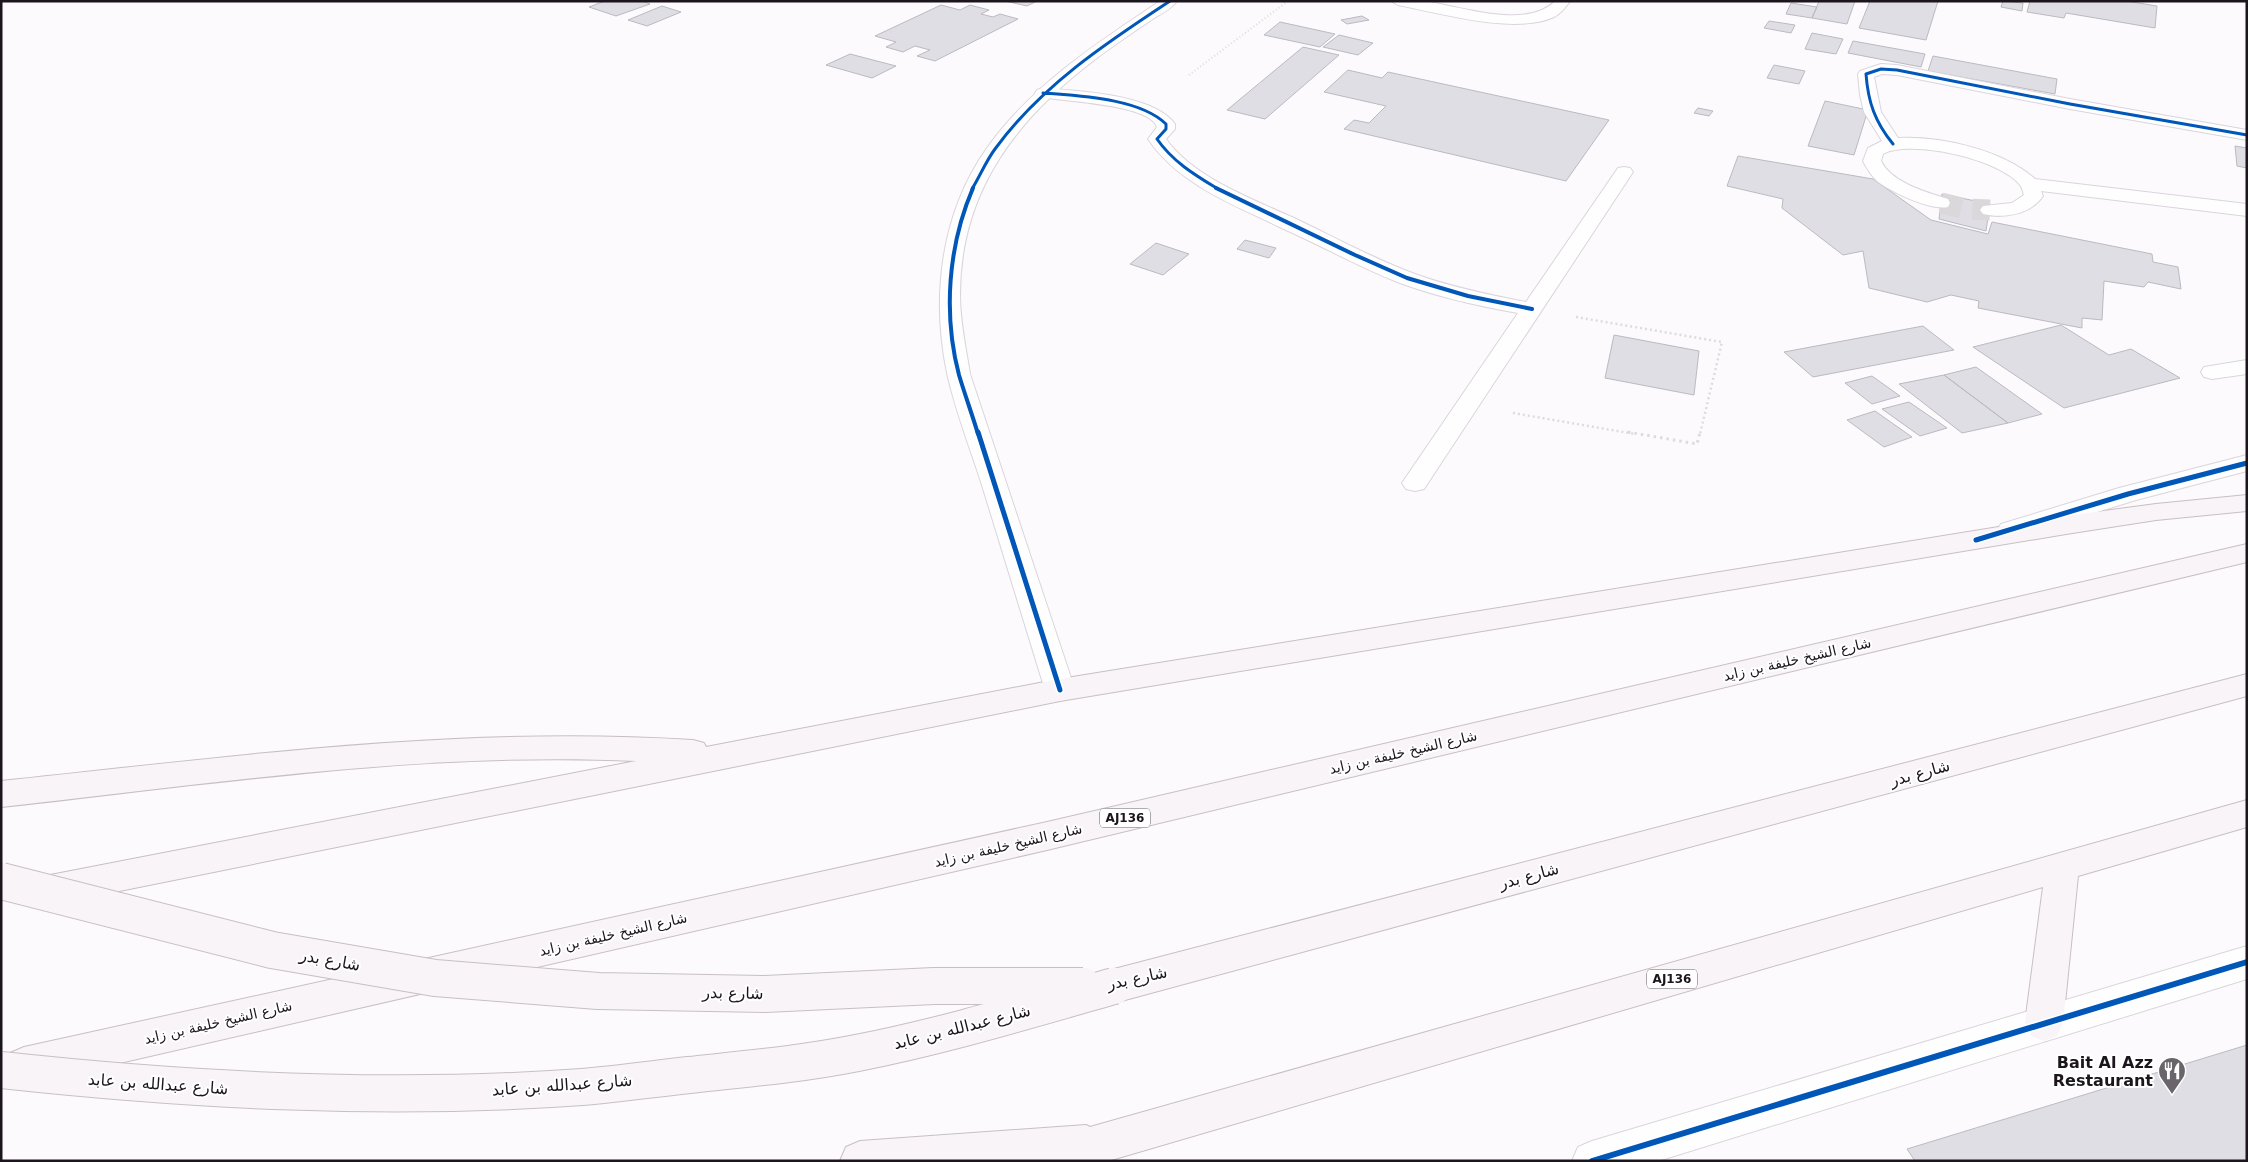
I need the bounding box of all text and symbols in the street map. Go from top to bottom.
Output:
street label: شارع الشيخ خليفة بن زايد [1721,634,1873,685]
street label: شارع الشيخ خليفة بن زايد [1327,727,1479,778]
street label: شارع بدر [1887,756,1952,791]
road number: AJ136 [1100,808,1150,828]
street label: شارع الشيخ خليفة بن زايد [932,820,1084,871]
street label: شارع بدر [1496,859,1561,894]
street label: شارع الشيخ خليفة بن زايد [537,909,689,960]
street label: شارع بدر [297,945,362,976]
street label: شارع بدر [1104,962,1169,995]
road number: AJ136 [1647,970,1697,989]
street label: شارع بدر [701,983,764,1004]
street label: شارع الشيخ خليفة بن زايد [142,997,294,1048]
street label: شارع عبدالله بن عابد [891,1001,1033,1054]
place label: Bait Al Azz Restaurant [2053,1053,2153,1090]
restaurant icon: Bait Al Azz Restaurant [2157,1056,2187,1095]
street label: شارع عبدالله بن عابد [87,1070,229,1099]
street label: شارع عبدالله بن عابد [491,1071,633,1100]

